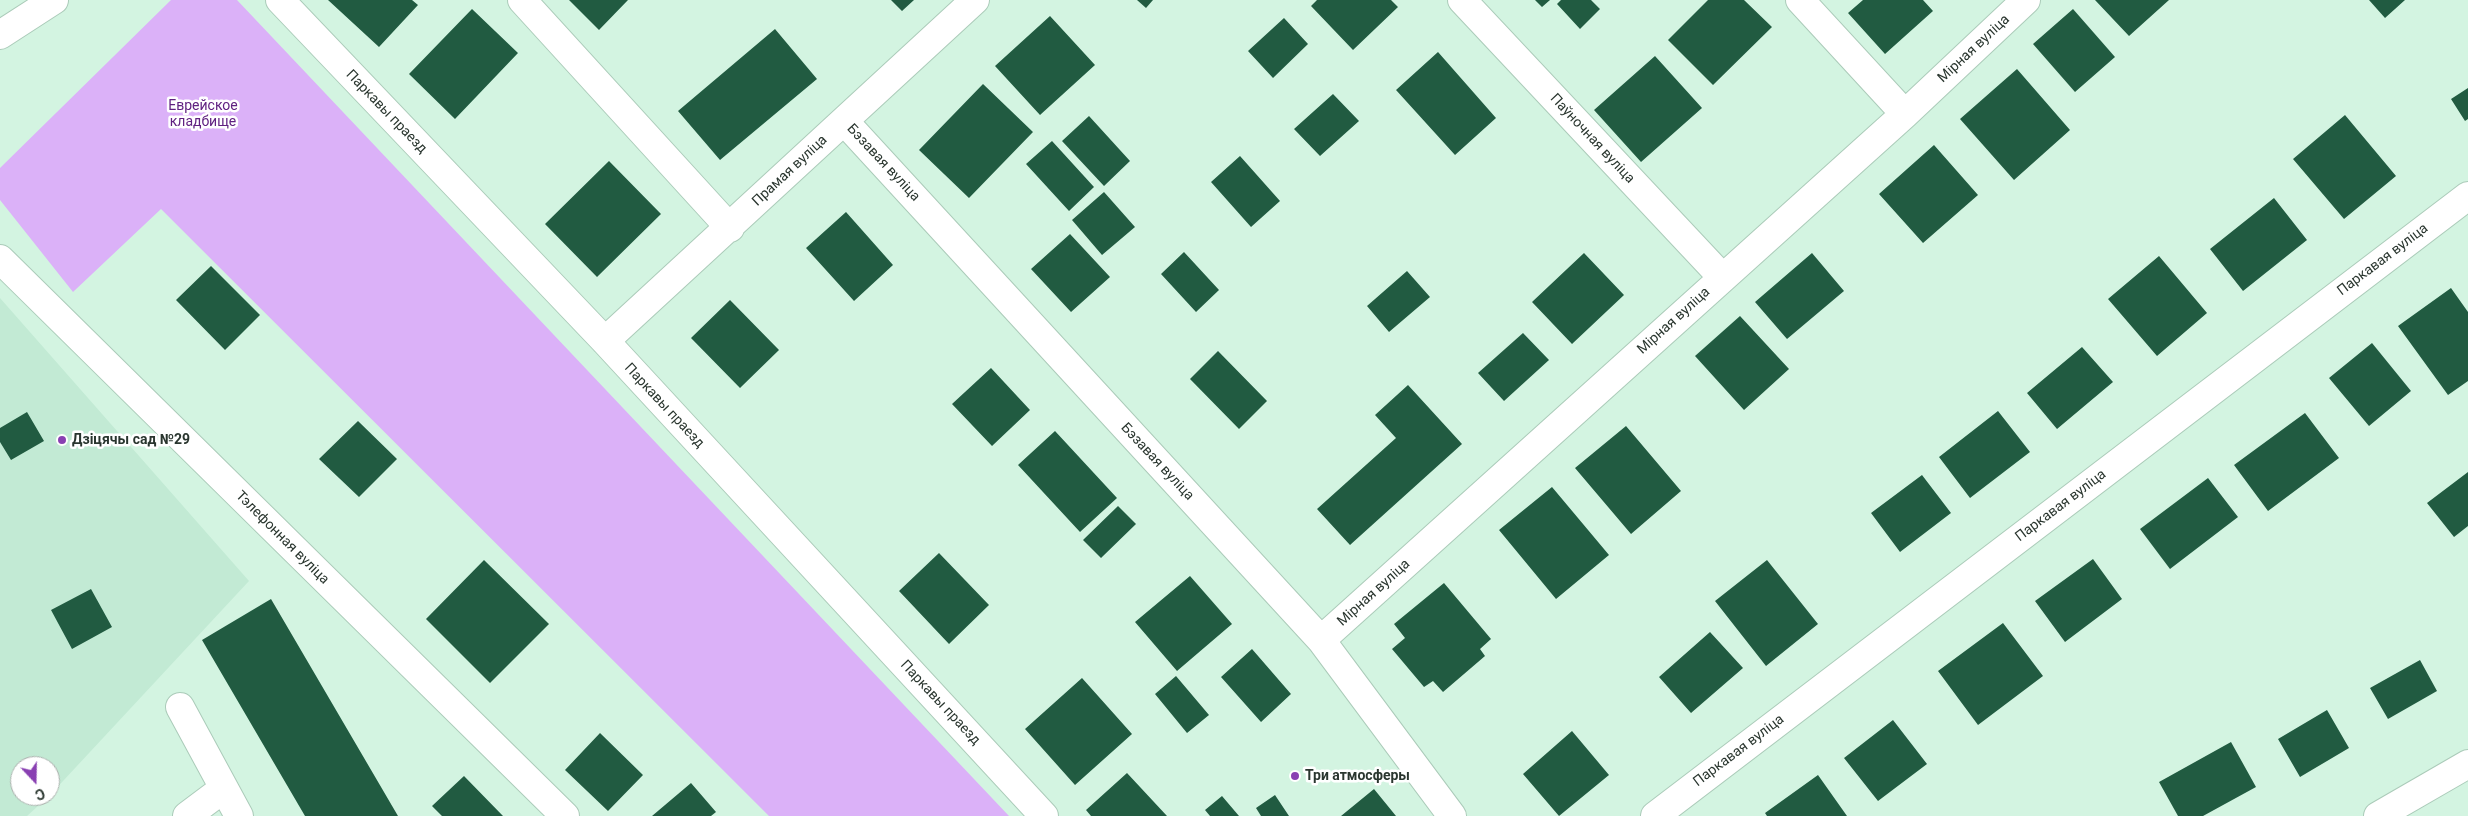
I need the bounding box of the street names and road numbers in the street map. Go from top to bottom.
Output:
street label: Мірная вуліца [1935,11,2013,87]
street label: Паркавы праезд [342,67,430,157]
street label: Паўночная вуліца [1546,91,1638,187]
street label: Бэзавая вуліца [843,121,923,205]
street label: Прамая вуліца [749,132,831,210]
street label: Паркавая вуліца [2334,220,2432,300]
street label: Мірная вуліца [1634,284,1714,358]
street label: Паркавы праезд [621,360,707,452]
street label: Бэзавая вуліца [1117,420,1197,504]
street label: Паркавая вуліца [2012,466,2110,546]
street label: Тэлефонная вуліца [232,488,332,588]
street label: Мірная вуліца [1334,556,1414,630]
street label: Паркавы праезд [897,657,983,749]
street label: Паркавая вуліца [1690,711,1788,791]

